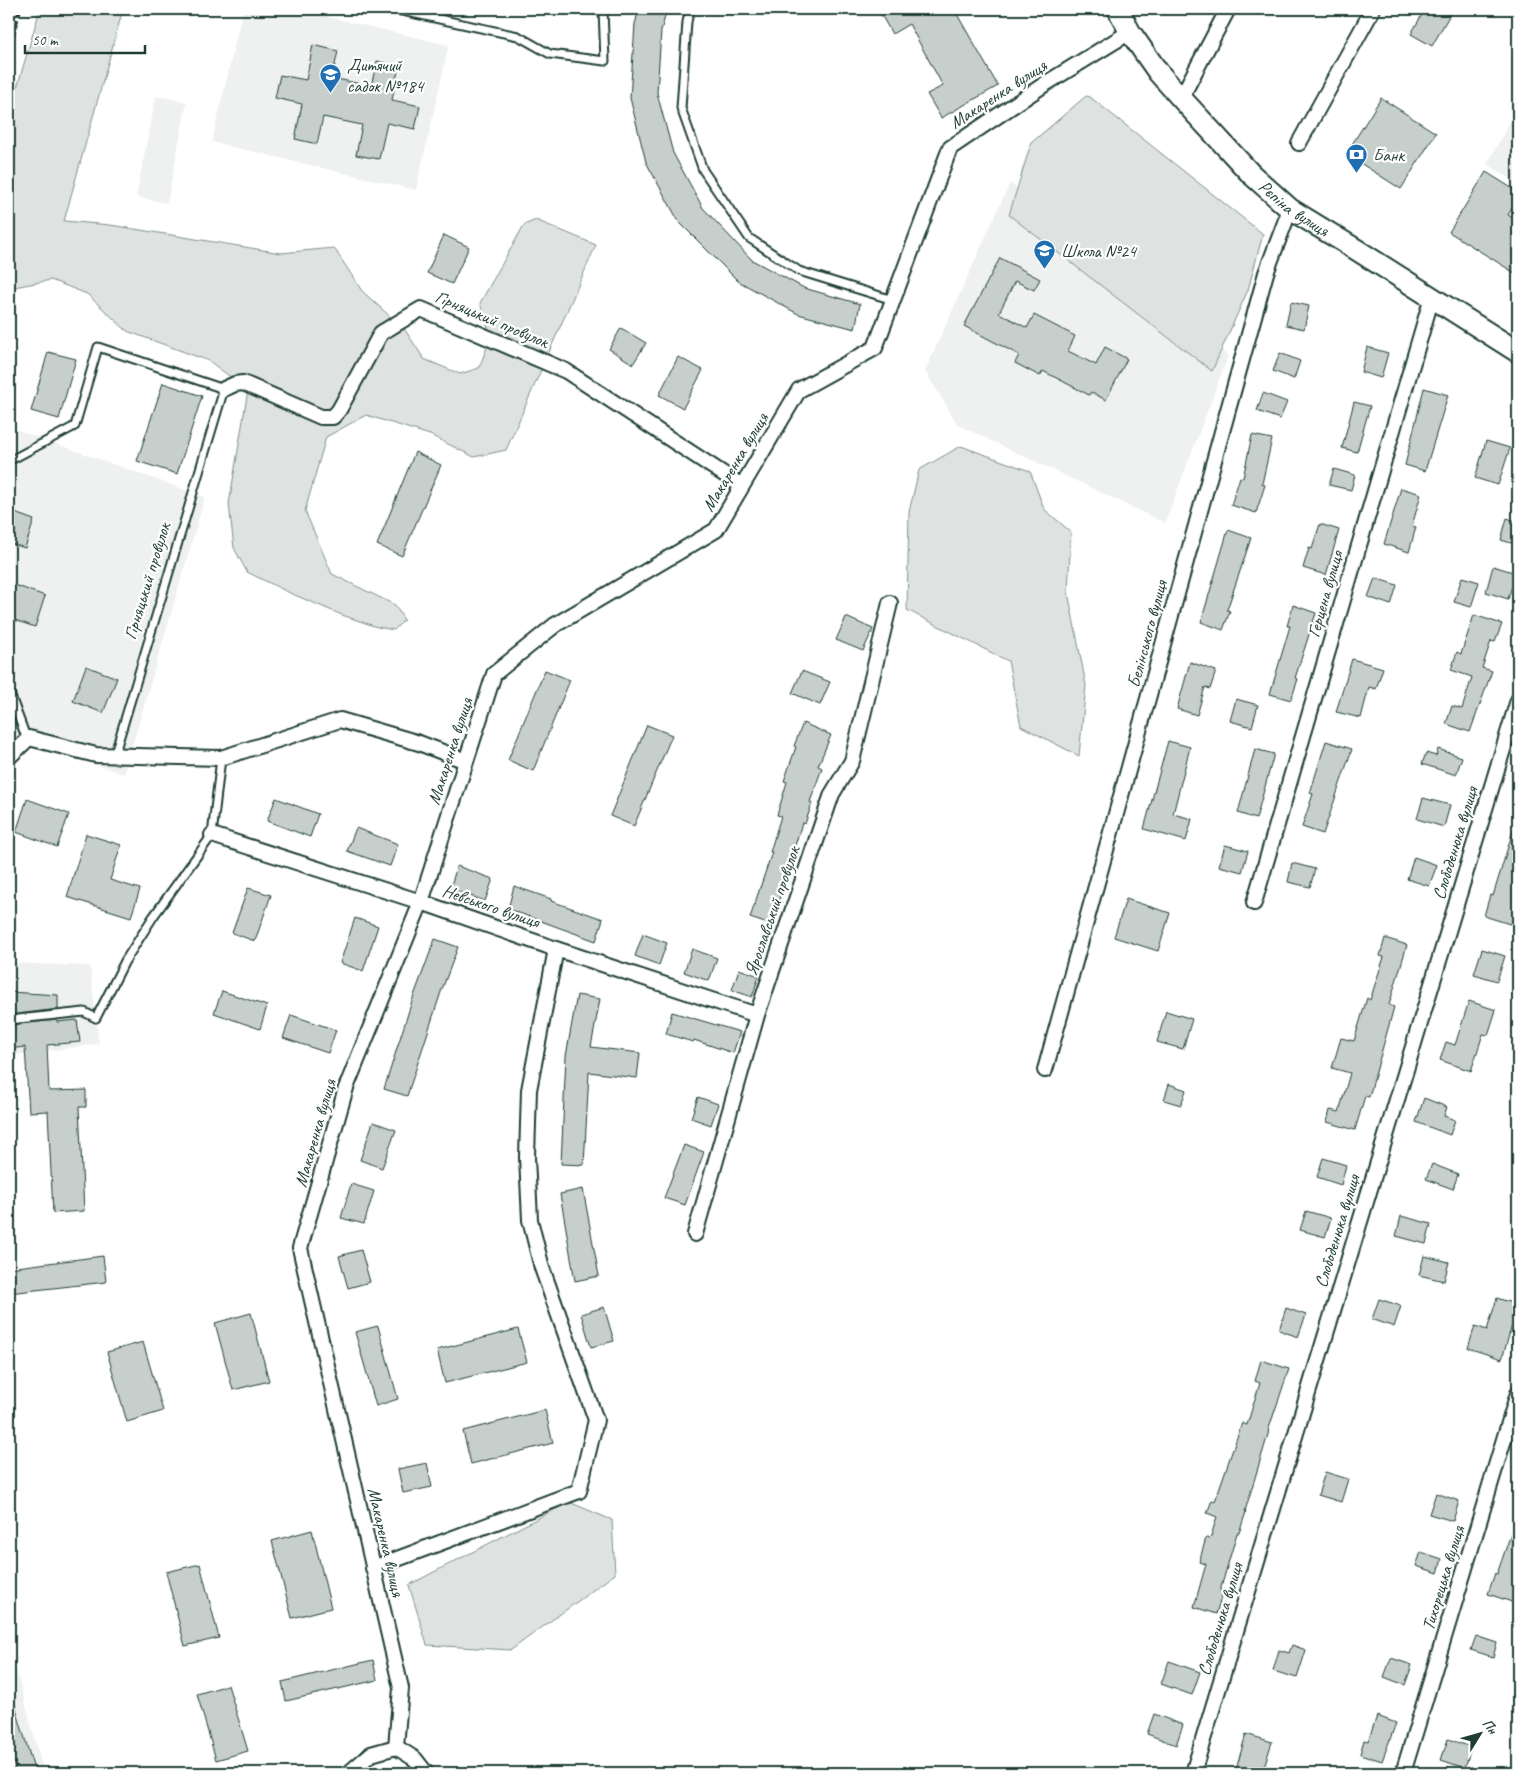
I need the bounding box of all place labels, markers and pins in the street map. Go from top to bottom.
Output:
place label: Дитячий садок №184 [347,54,425,97]
school or university icon: Дитячий садок №184 [319,63,343,94]
bank icon: Банк [1345,143,1369,174]
place label: Банк [1373,144,1405,166]
school or university icon: Школа №24 [1033,239,1057,270]
place label: Школа №24 [1061,240,1138,262]

